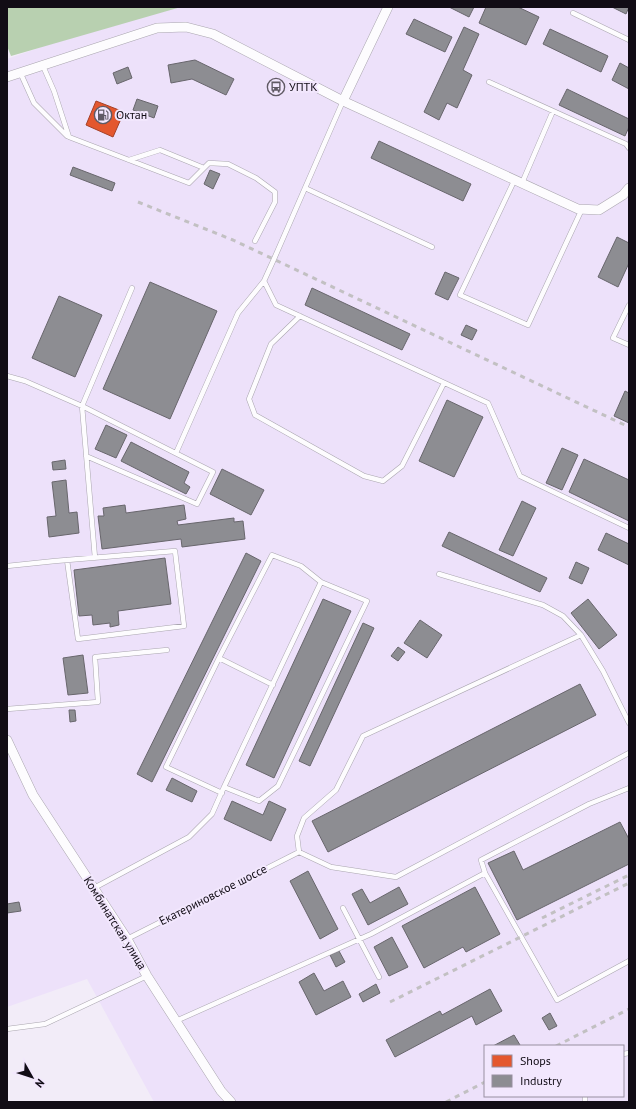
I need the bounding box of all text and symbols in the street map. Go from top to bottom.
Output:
bus stop icon: УПТК [266,77,286,97]
place label: УПТК [289,79,318,94]
fuel station icon: Октан [93,105,113,125]
place label: Октан [116,107,147,122]
street label: Екатериновское шоссе [156,861,269,928]
street label: Комбинатская улица [81,873,150,972]
legend [484,1045,624,1097]
text: Shops [520,1053,551,1068]
north arrow [12,1057,52,1097]
text: Industry [520,1073,562,1088]
text: N [32,1076,47,1091]

